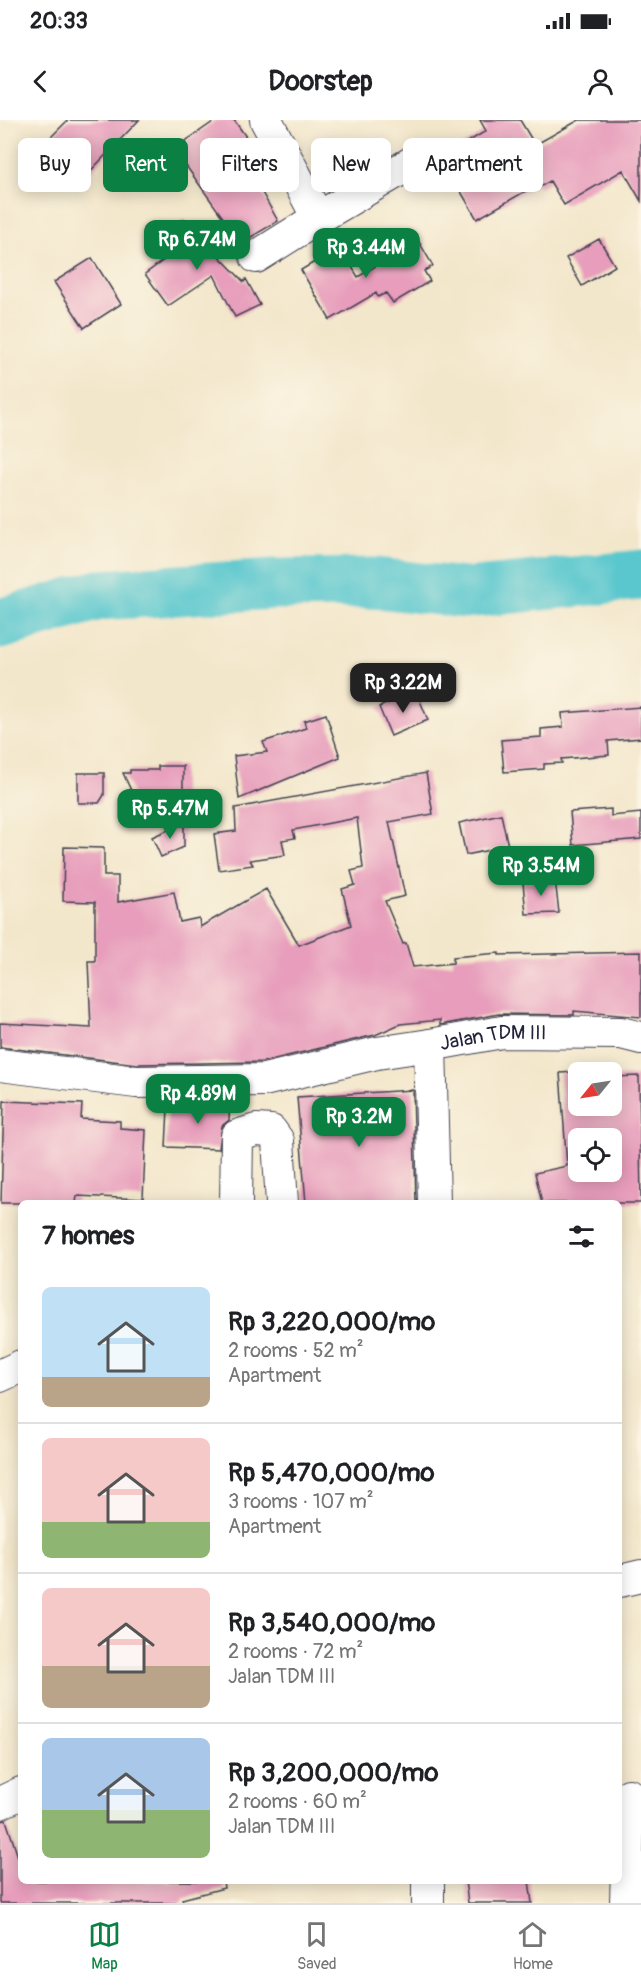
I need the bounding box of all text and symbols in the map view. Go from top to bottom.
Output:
text: 20:33 [30,7,88,35]
icon: back [24,65,57,98]
text: Doorstep [268,65,373,98]
icon: person [584,65,617,98]
chip: Buy [18,138,91,192]
chip: Rent [103,138,188,192]
chip: Filters [200,138,299,192]
chip: New [311,138,391,192]
chip: Apartment [403,138,543,192]
pin: Rp 6.74M [135,220,259,271]
text: Rp 6.74M [158,227,236,252]
pin: Rp 3.44M [304,228,428,279]
text: Rp 3.44M [327,235,405,260]
pin: Rp 3.22M [341,663,465,714]
text: Rp 3.22M [364,670,442,695]
pin: Rp 5.47M [108,789,232,840]
text: Rp 5.47M [131,796,209,821]
pin: Rp 3.54M [479,846,603,897]
text: Rp 3.54M [502,853,580,878]
street label: Jalan TDM III [438,1020,547,1056]
north arrow [568,1062,622,1116]
map controls [568,1062,622,1182]
pin: Rp 4.89M [136,1074,260,1125]
text: Rp 4.89M [160,1081,236,1106]
pin: Rp 3.2M [304,1097,414,1148]
text: Rp 3.2M [326,1104,392,1129]
button: locate [568,1128,622,1182]
text: 7 homes [42,1220,134,1252]
icon: filters [565,1220,598,1253]
text: Rp 3,220,000/mo [228,1306,435,1338]
icon: home [90,1311,162,1383]
text: 2 rooms · 52 m² [228,1338,364,1363]
text: Apartment [228,1363,321,1388]
text: Rp 5,470,000/mo [228,1457,435,1489]
icon: home [90,1462,162,1534]
text: 3 rooms · 107 m² [228,1489,374,1514]
text: Apartment [228,1514,321,1539]
text: Rp 3,540,000/mo [228,1607,435,1639]
icon: home [90,1612,162,1684]
text: 2 rooms · 72 m² [228,1639,363,1664]
text: Jalan TDM III [228,1664,335,1689]
text: Rp 3,200,000/mo [228,1757,438,1789]
icon: home [90,1762,162,1834]
text: 2 rooms · 60 m² [228,1789,367,1814]
text: Jalan TDM III [228,1814,335,1839]
tab: Map [88,1918,121,1974]
tab: Saved [297,1918,337,1974]
tab: Home [513,1918,553,1974]

